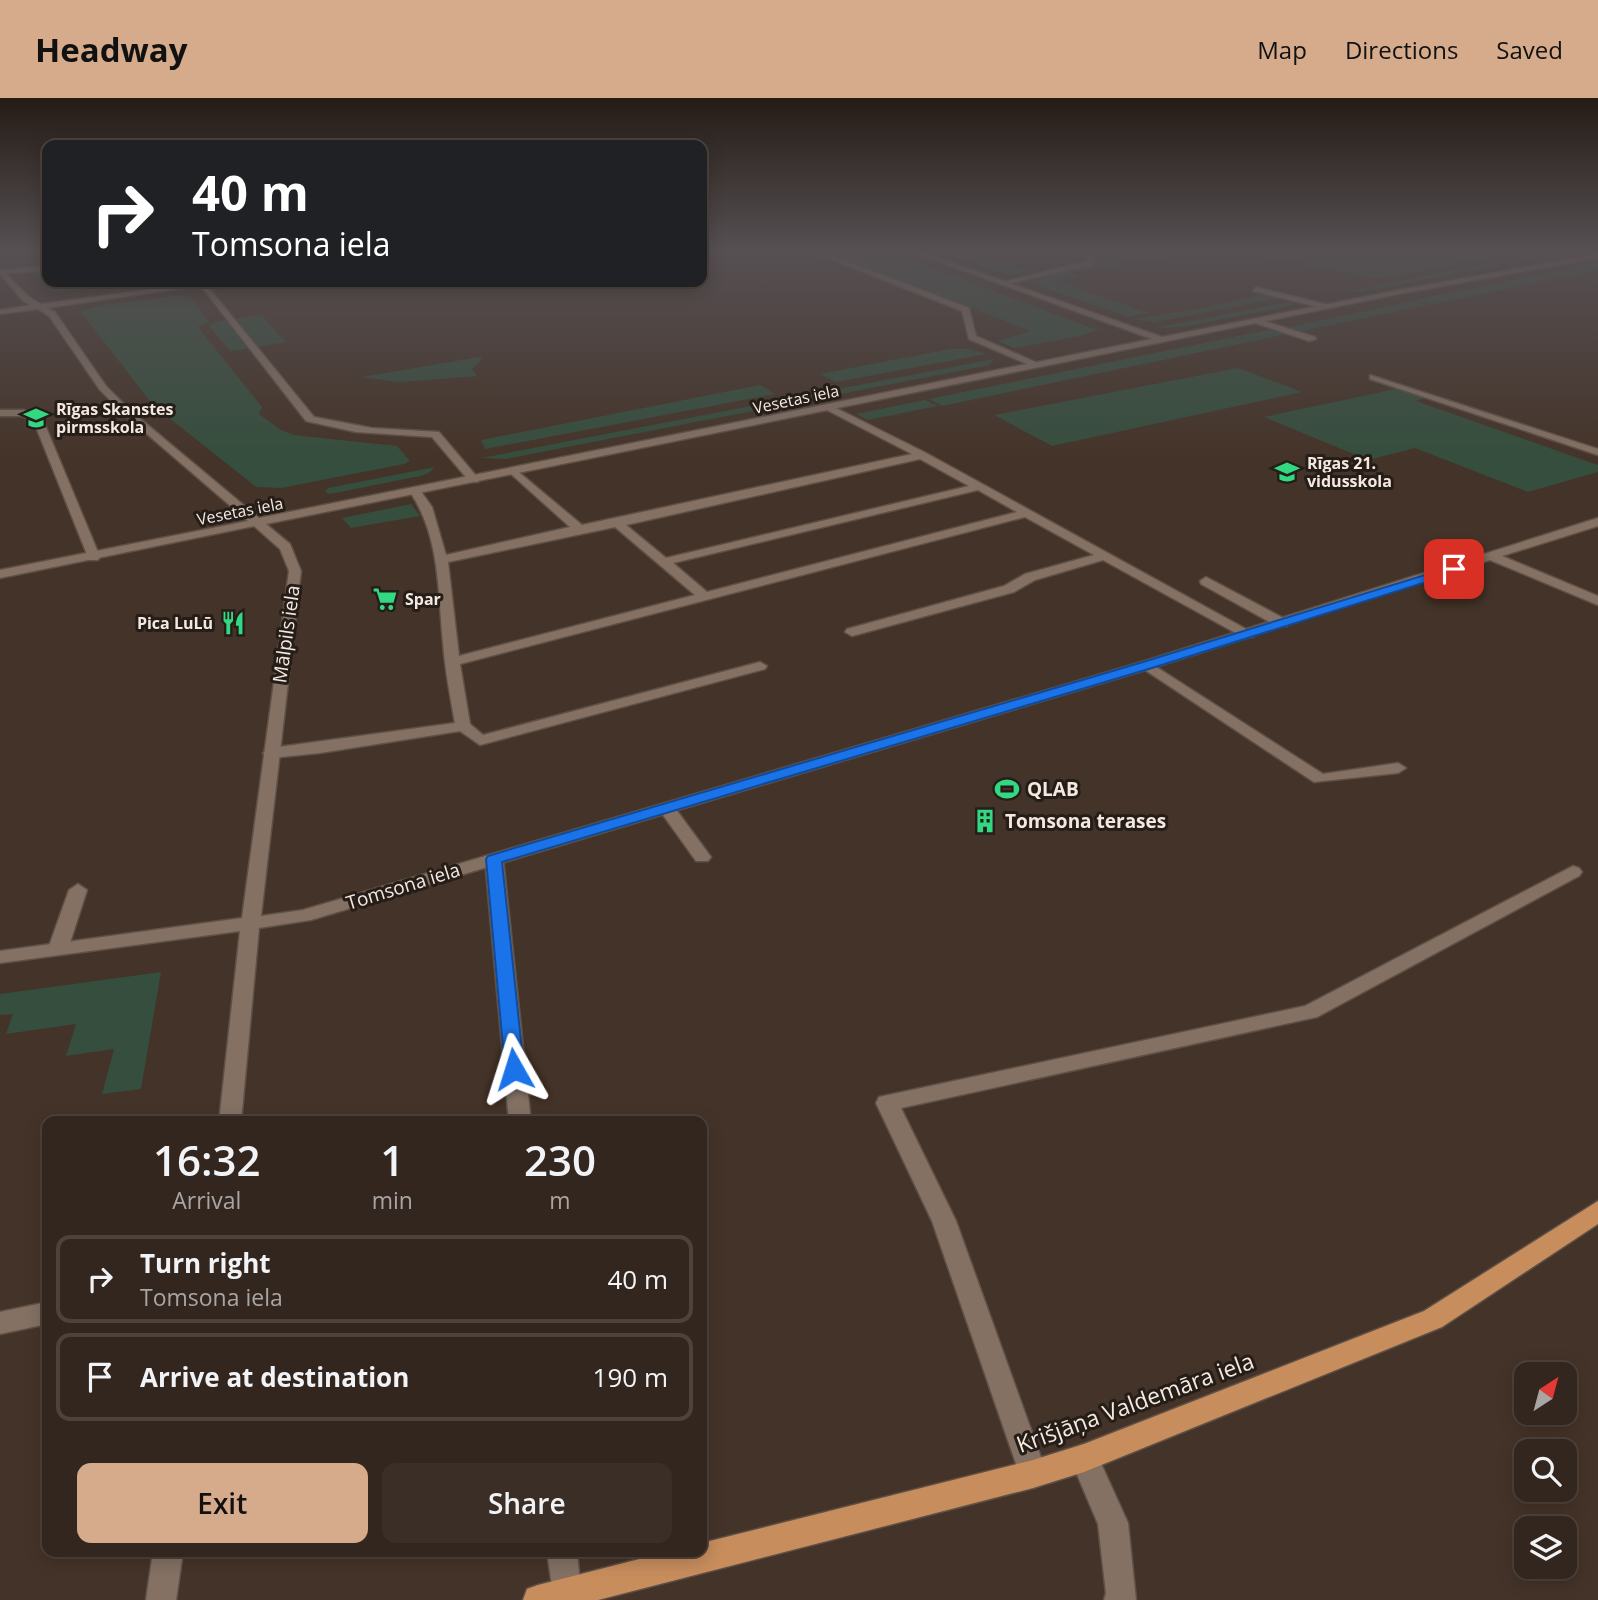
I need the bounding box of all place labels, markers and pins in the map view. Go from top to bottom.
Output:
place label: Rīgas Skanstes pirmsskola [56,398,174,438]
school or university icon: Rīgas Skanstes pirmsskola [22,404,50,432]
place label: Rīgas 21. vidusskola [1307,452,1392,492]
school or university icon: Rīgas 21. vidusskola [1273,458,1301,486]
pin [1424,539,1484,599]
supermarket icon: Spar [371,585,399,613]
place label: Spar [405,588,441,610]
restaurant icon: Pica LuLū [219,609,247,637]
place label: Pica LuLū [137,612,213,634]
sports icon: QLAB [993,775,1021,803]
place label: QLAB [1027,776,1079,802]
building icon: Tomsona terases [971,807,999,835]
place label: Tomsona terases [1005,808,1166,834]

